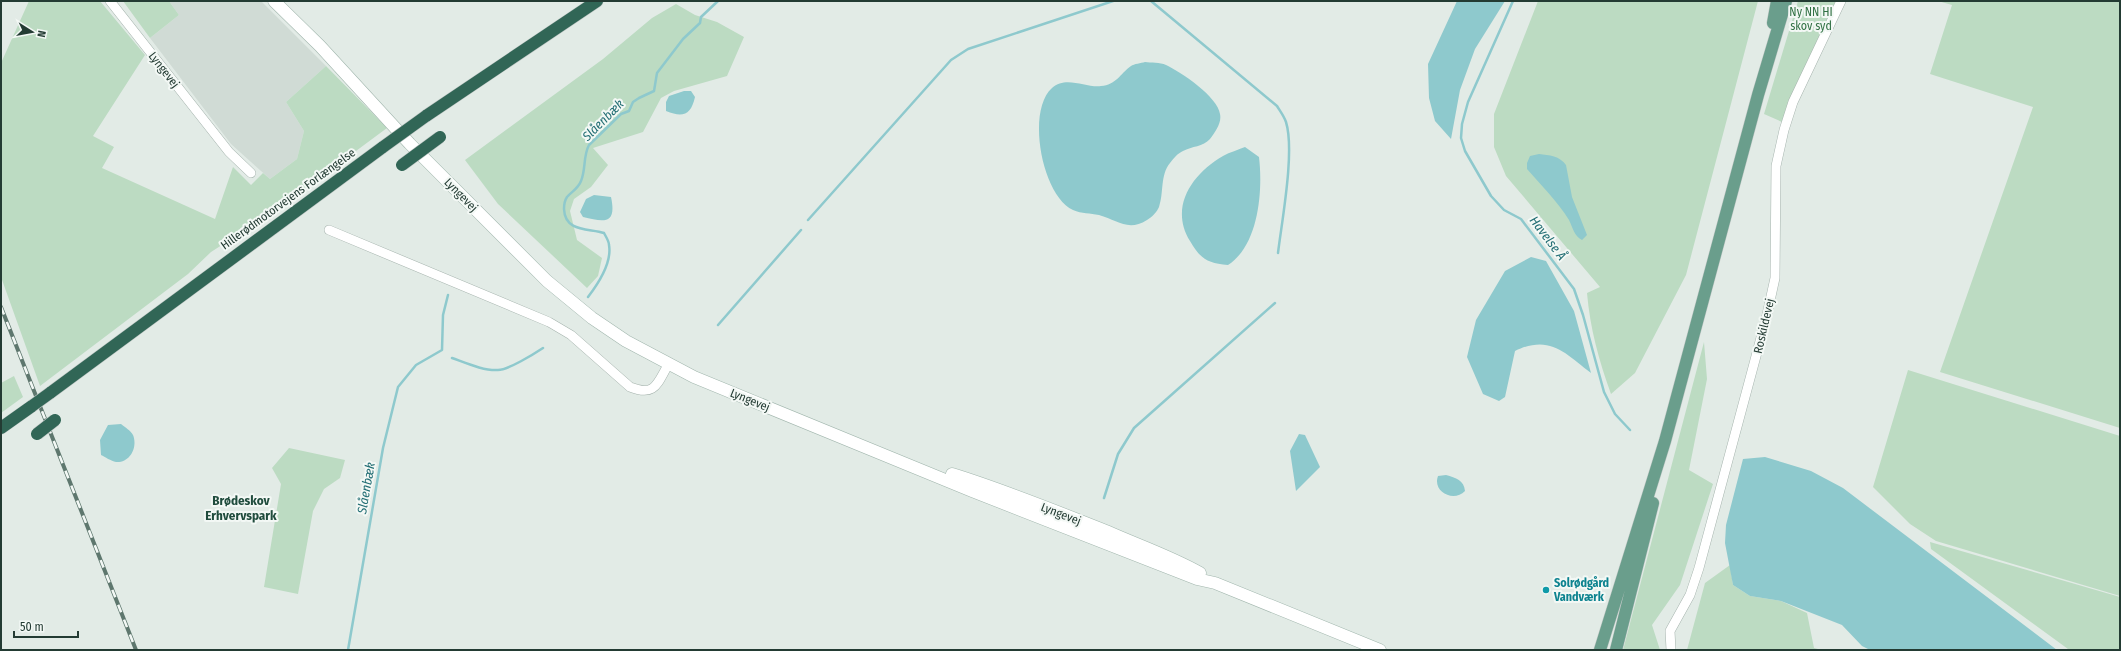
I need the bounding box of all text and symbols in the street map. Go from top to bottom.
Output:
park label: Ny NN HI skov syd [1789,5,1833,33]
north arrow [12,12,52,52]
text: N [34,29,48,38]
street label: Lyngevej [146,49,182,91]
water label: Slåenbæk [579,96,627,144]
street label: Hillerødmotorvejens Forlængelse [218,145,358,253]
street label: Lyngevej [441,175,481,215]
water label: Havelse Å [1527,212,1570,263]
street label: Roskildevej [1751,297,1777,355]
street label: Lyngevej [728,386,772,414]
water label: Slåenbæk [354,460,378,516]
district label: Brødeskov Erhvervspark [205,493,277,523]
street label: Lyngevej [1039,500,1083,528]
place label: Solrødgård Vandværk [1553,576,1609,604]
marker: Solrødgård Vandværk [1541,585,1551,595]
scale bar [14,613,78,639]
text: 50 m [20,620,44,634]

